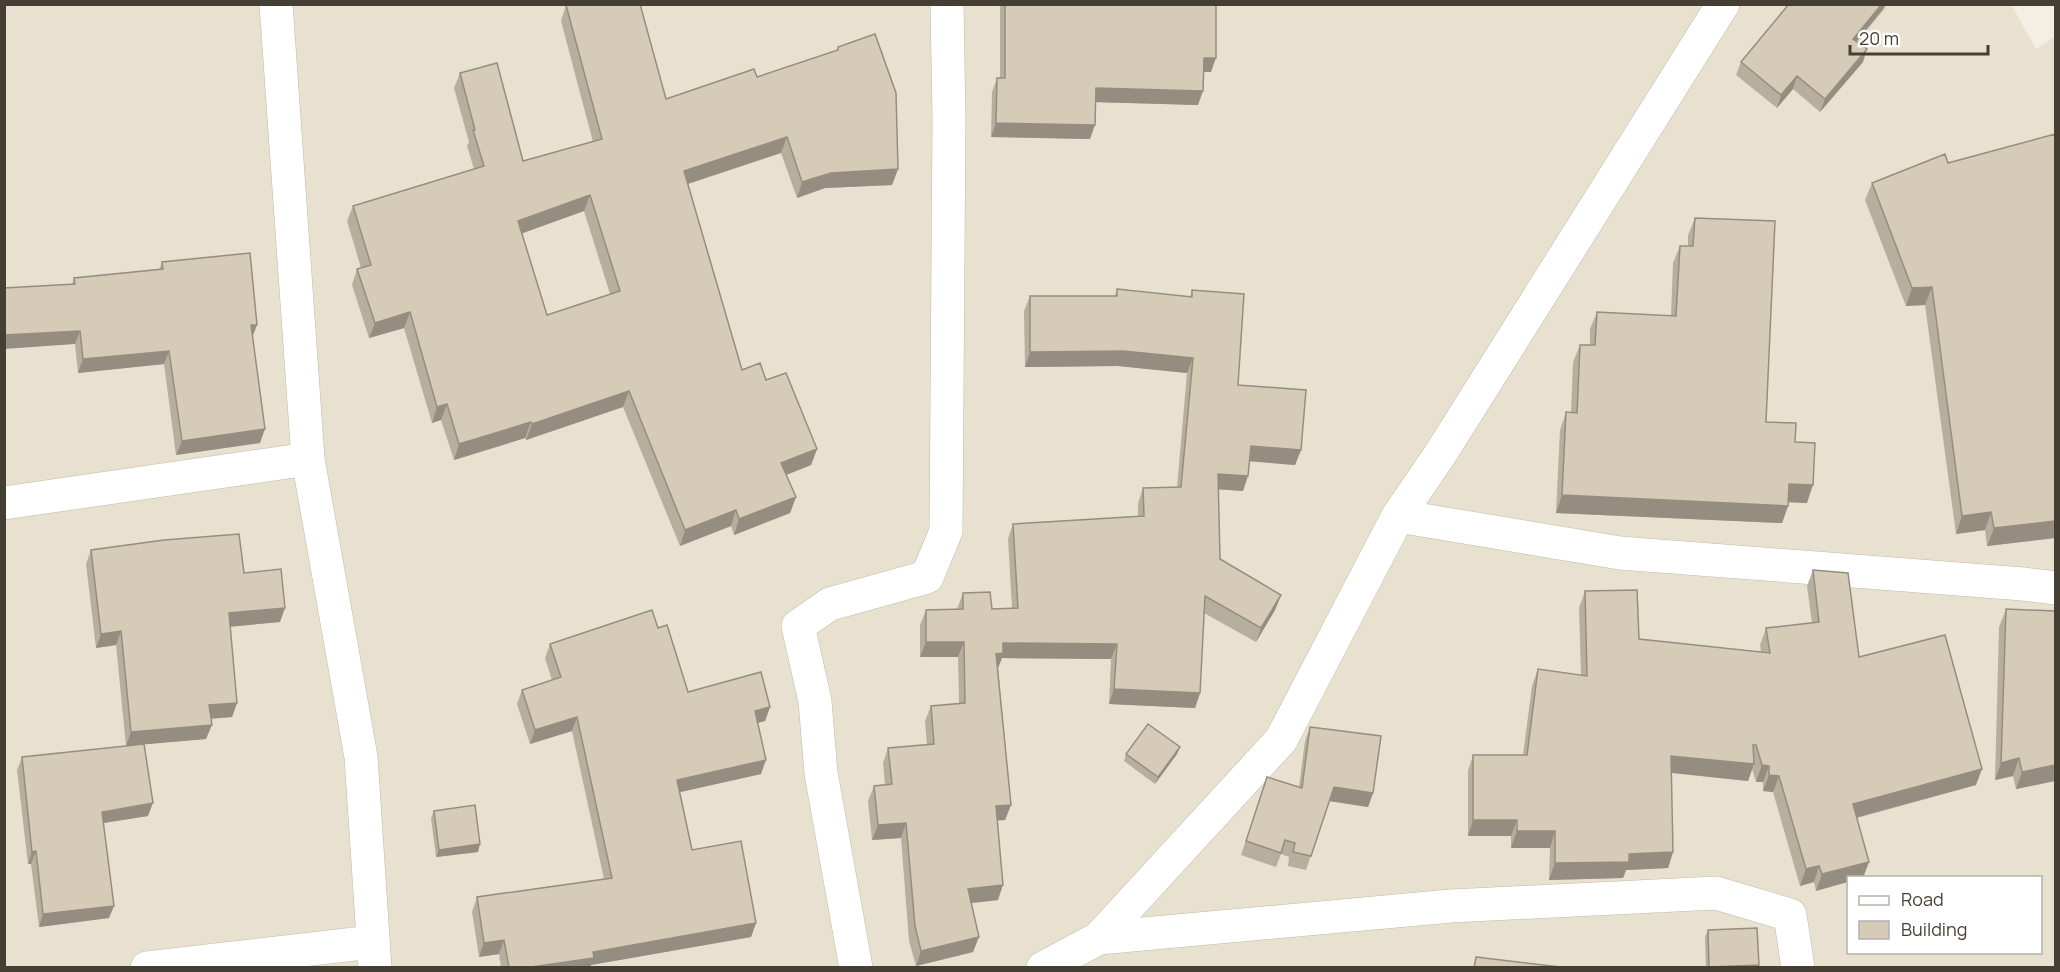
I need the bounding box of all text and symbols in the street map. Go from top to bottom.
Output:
scale bar [1850,18,1988,56]
text: 20 m [1859,26,1899,50]
legend [1847,876,2042,954]
text: Road [1901,887,1944,911]
text: Building [1901,917,1967,941]

